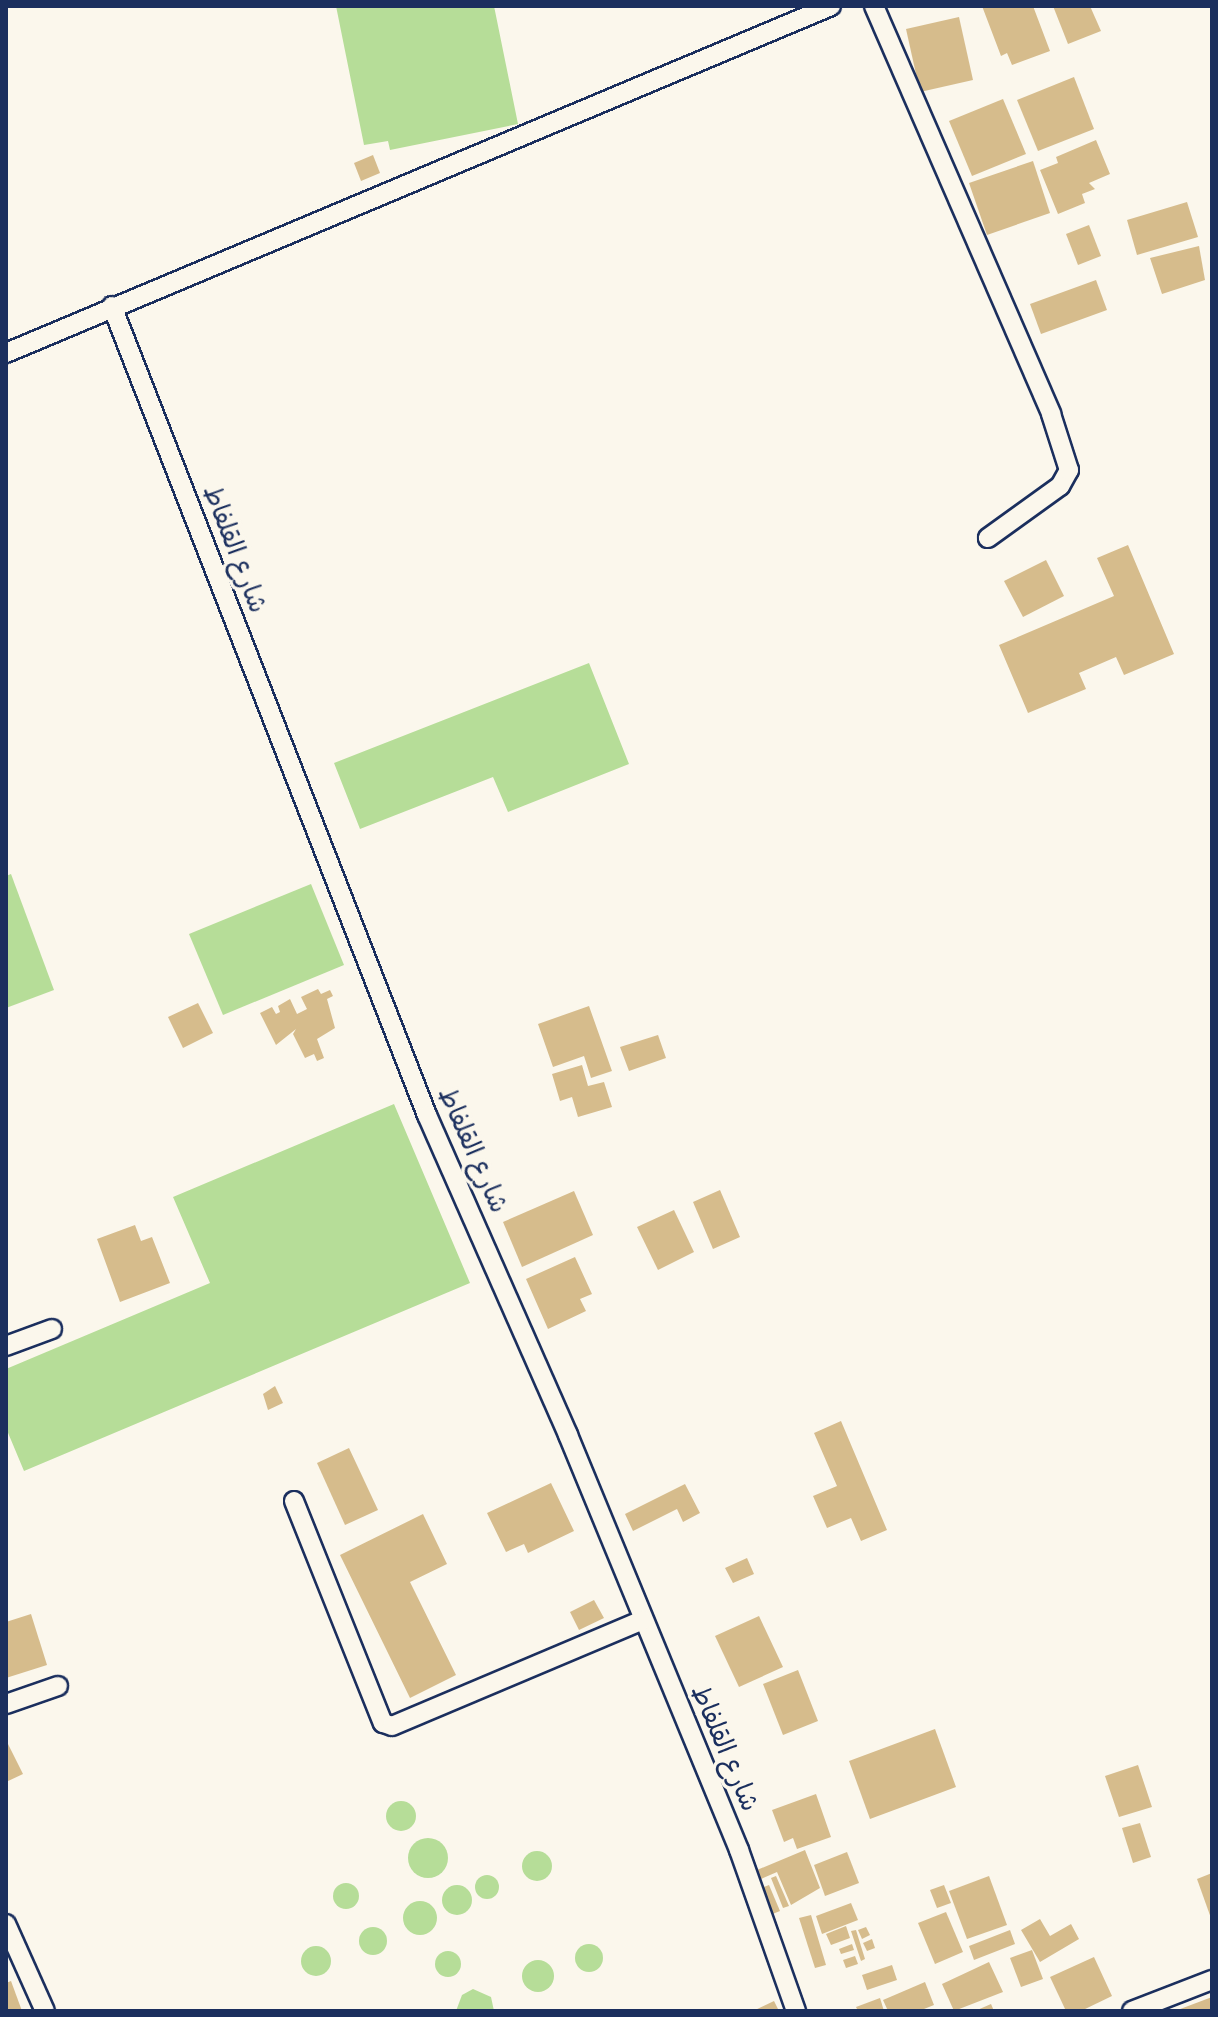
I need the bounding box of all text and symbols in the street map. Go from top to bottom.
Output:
street label: شارع القلفاط [196,481,274,617]
street label: شارع القلفاط [431,1082,515,1218]
street label: شارع القلفاط [684,1680,766,1816]

